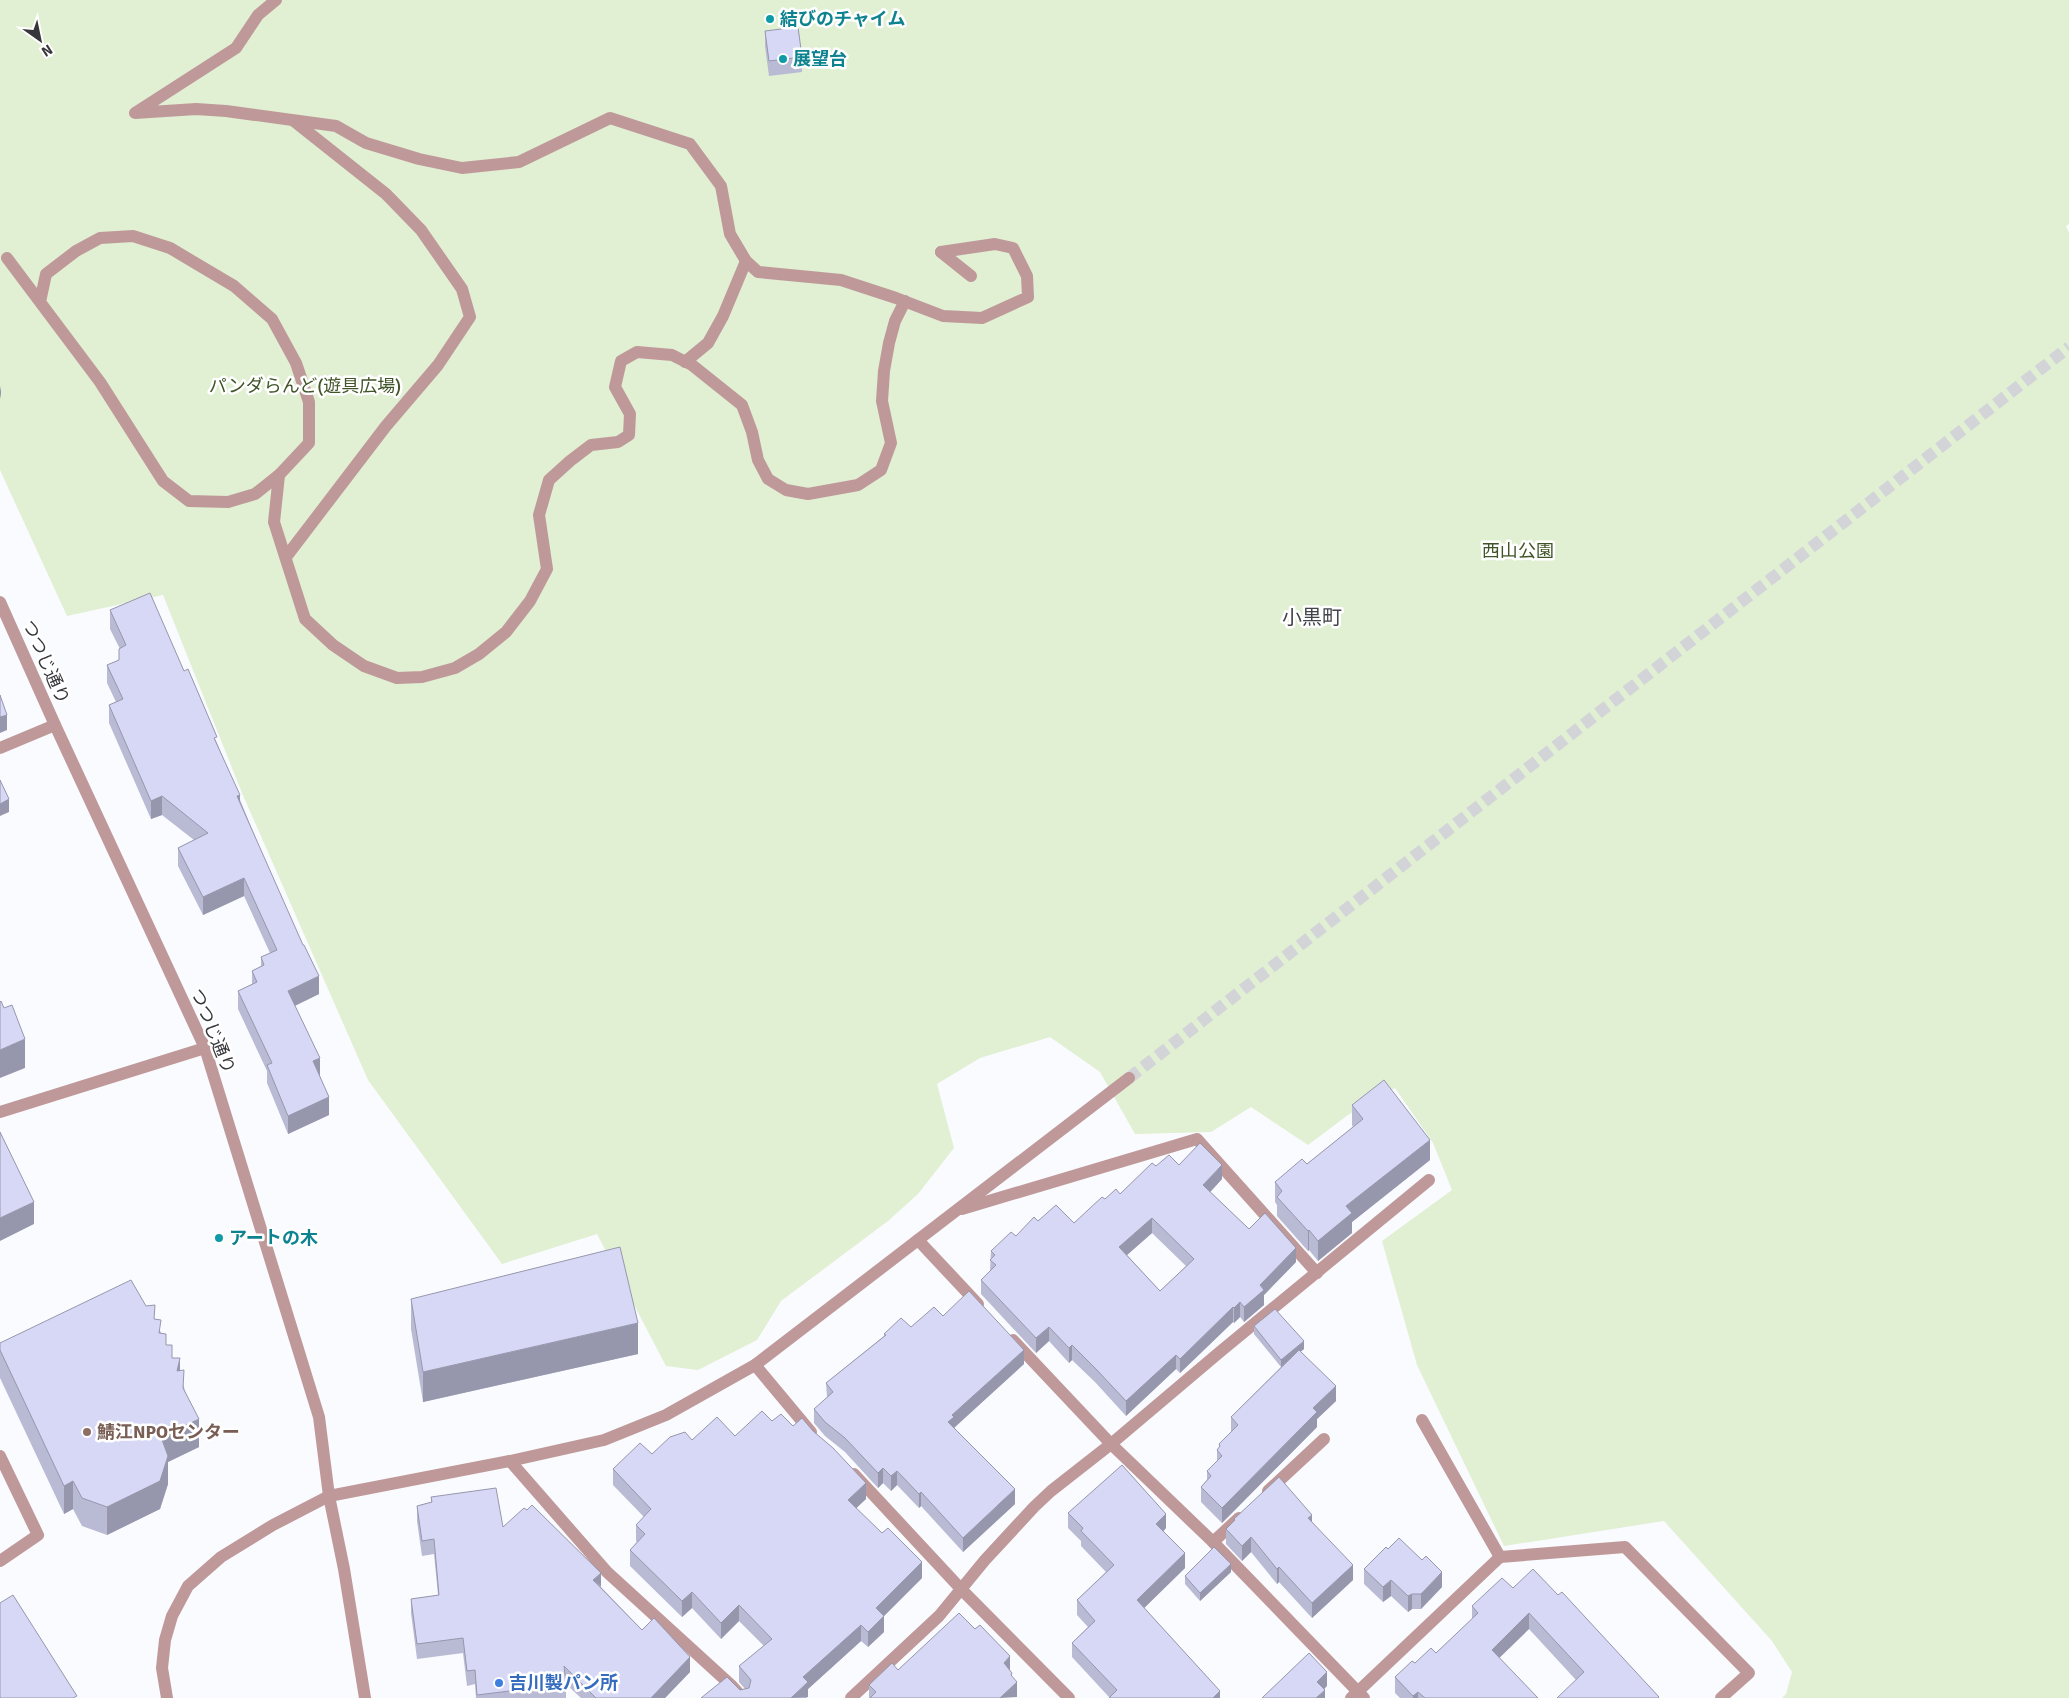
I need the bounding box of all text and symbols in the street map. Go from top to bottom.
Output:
place label: 結びのチャイム [780,8,905,30]
marker: 結びのチャイム [764,13,776,25]
north arrow [15,15,65,65]
text: N [38,41,56,60]
place label: 展望台 [793,48,847,70]
marker: 展望台 [777,53,789,65]
park label: パンダらんど(遊具広場) [209,375,401,397]
park label: 西山公園 [1482,540,1554,562]
district label: 小黒町 [1282,605,1342,630]
street label: つつじ通り [18,616,74,708]
street label: つつじ通り [186,985,240,1077]
place label: アートの木 [229,1227,318,1249]
marker: アートの木 [213,1232,225,1244]
place label: 鯖江NPOセンター [97,1421,240,1443]
marker: 鯖江NPOセンター [81,1426,93,1438]
place label: 吉川製パン所 [509,1672,618,1694]
marker: 吉川製パン所 [493,1677,505,1689]

